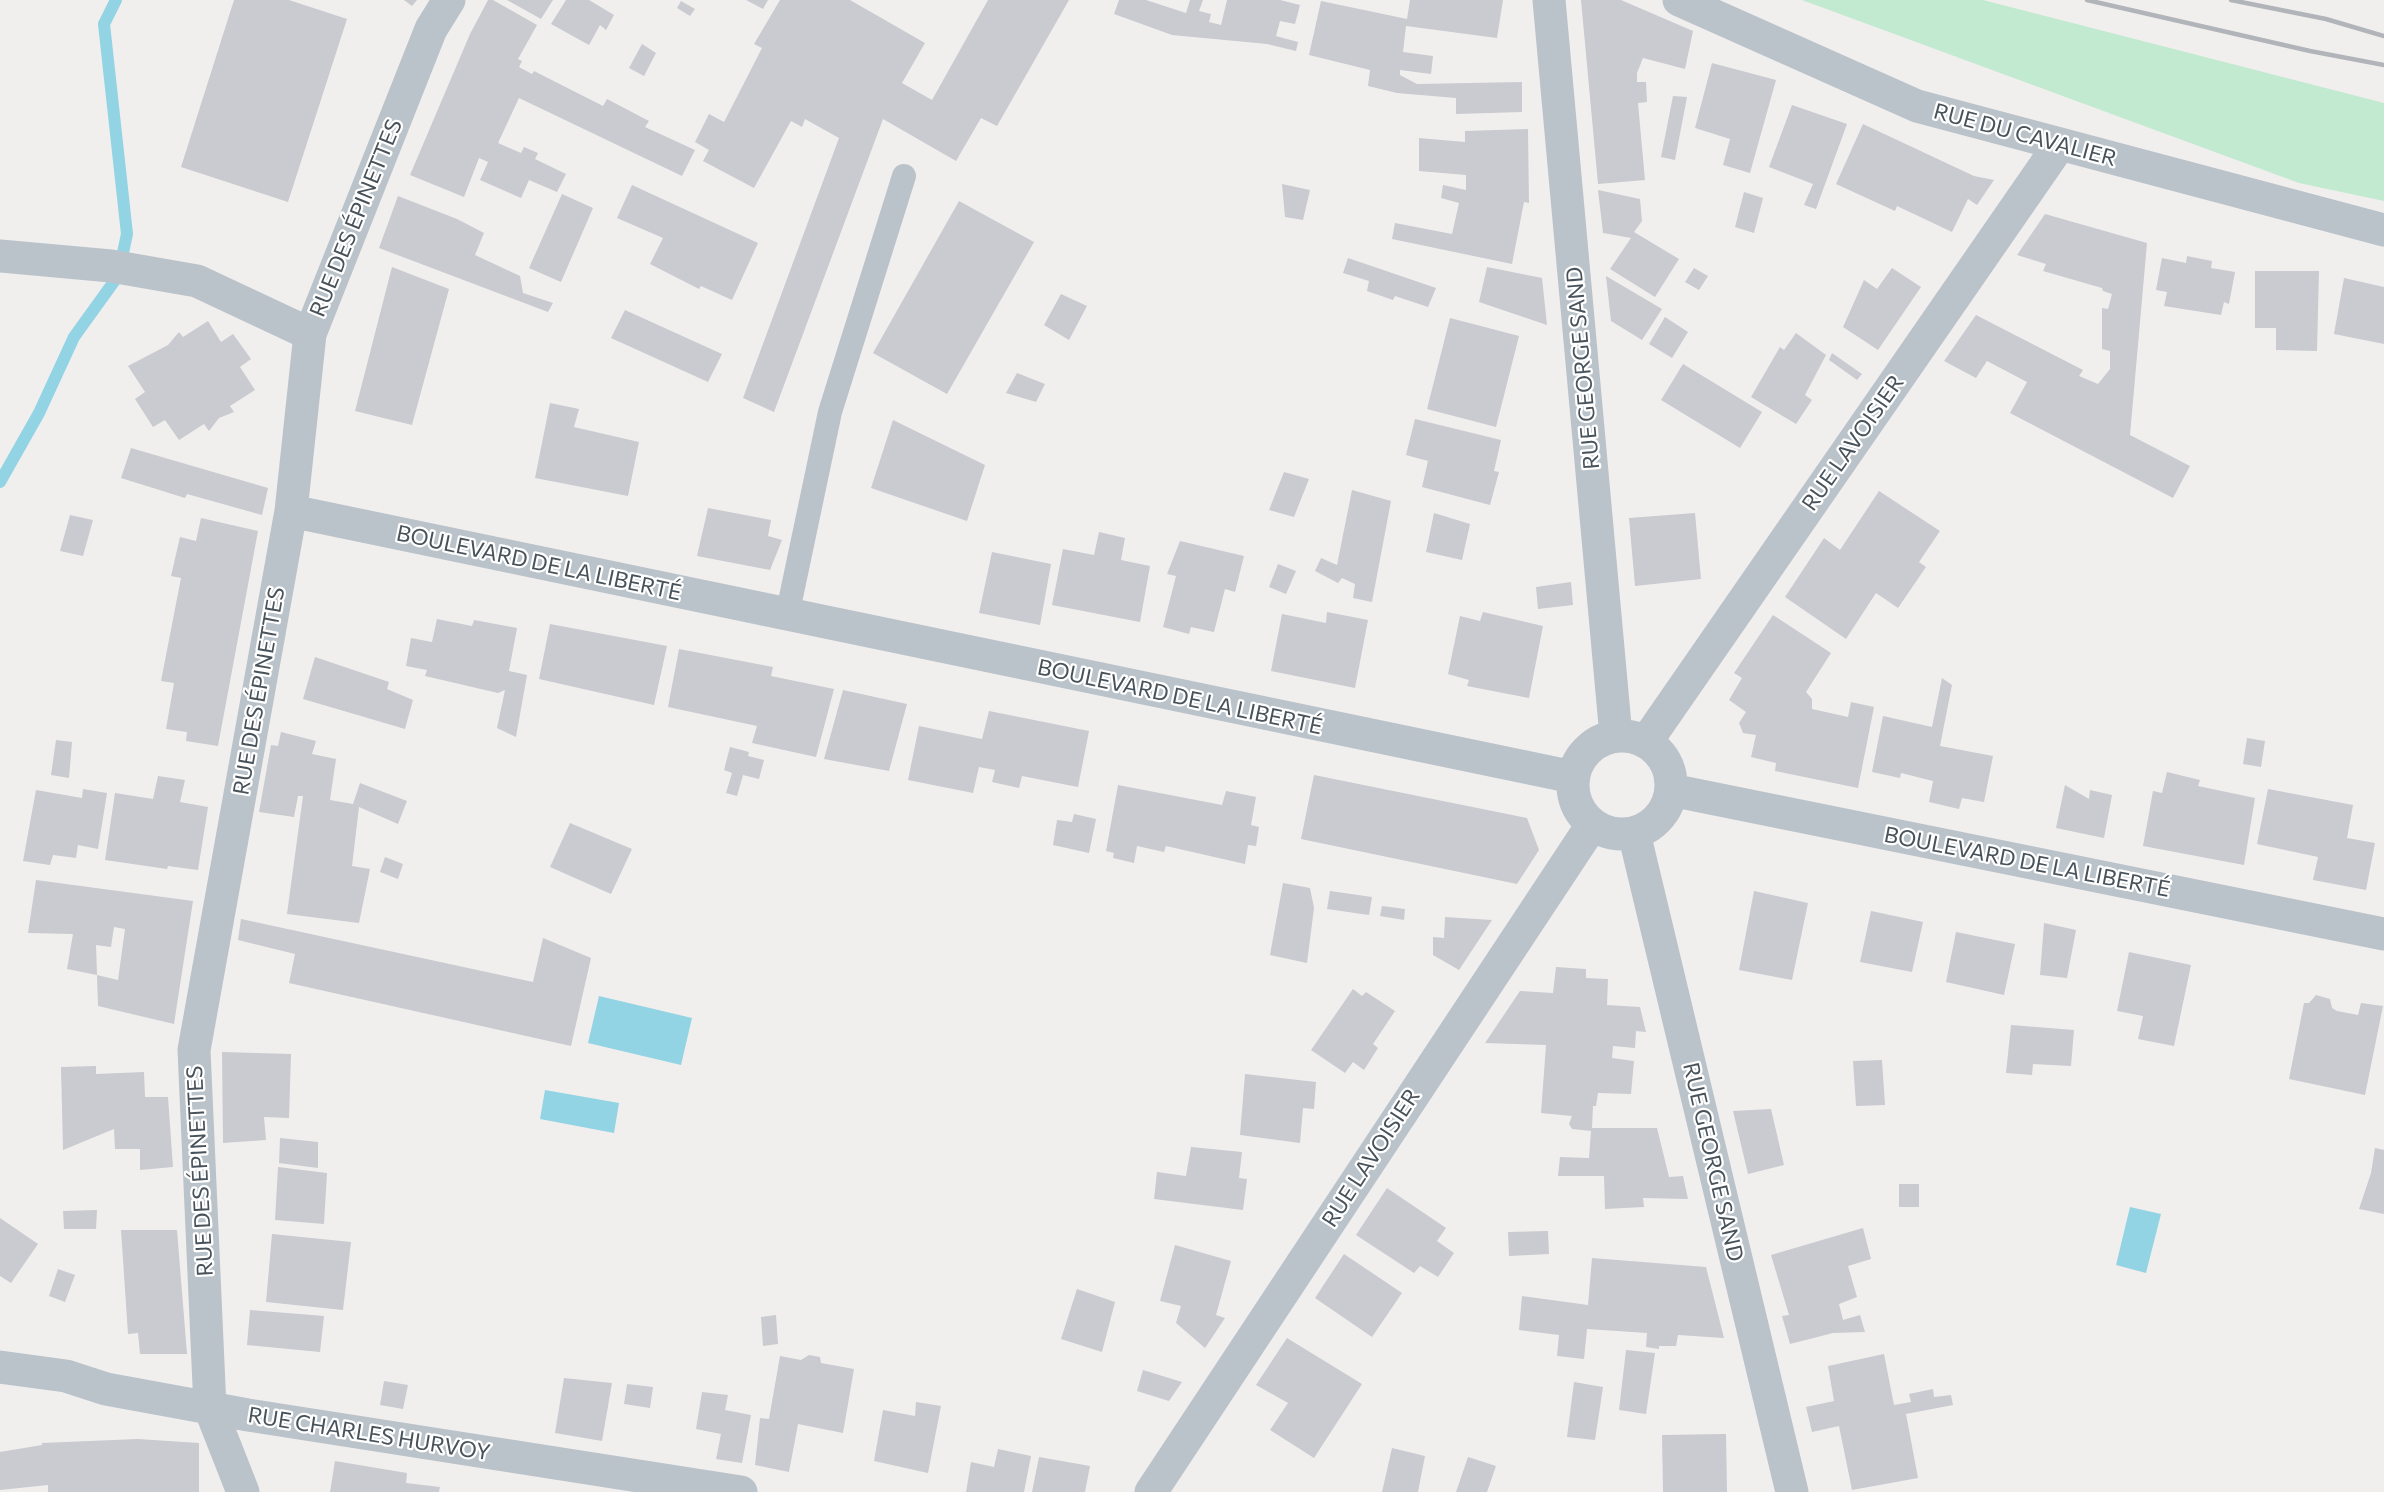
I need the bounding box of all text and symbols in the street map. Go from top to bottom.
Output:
street label: RUE DU CAVALIER [1931,98,2119,172]
street label: RUE DES ÉPINETTES [304,115,408,321]
street label: RUE GEORGE SAND [1561,266,1605,470]
street label: RUE LAVOISIER [1796,370,1910,516]
street label: BOULEVARD DE LA LIBERTÉ [394,520,684,606]
street label: RUE DES ÉPINETTES [228,585,290,797]
street label: BOULEVARD DE LA LIBERTÉ [1035,654,1325,740]
street label: BOULEVARD DE LA LIBERTÉ [1882,821,2172,903]
street label: RUE GEORGE SAND [1677,1060,1749,1264]
street label: RUE DES ÉPINETTES [181,1065,219,1277]
street label: RUE LAVOISIER [1317,1084,1425,1232]
street label: RUE CHARLES HURVOY [246,1402,492,1466]

